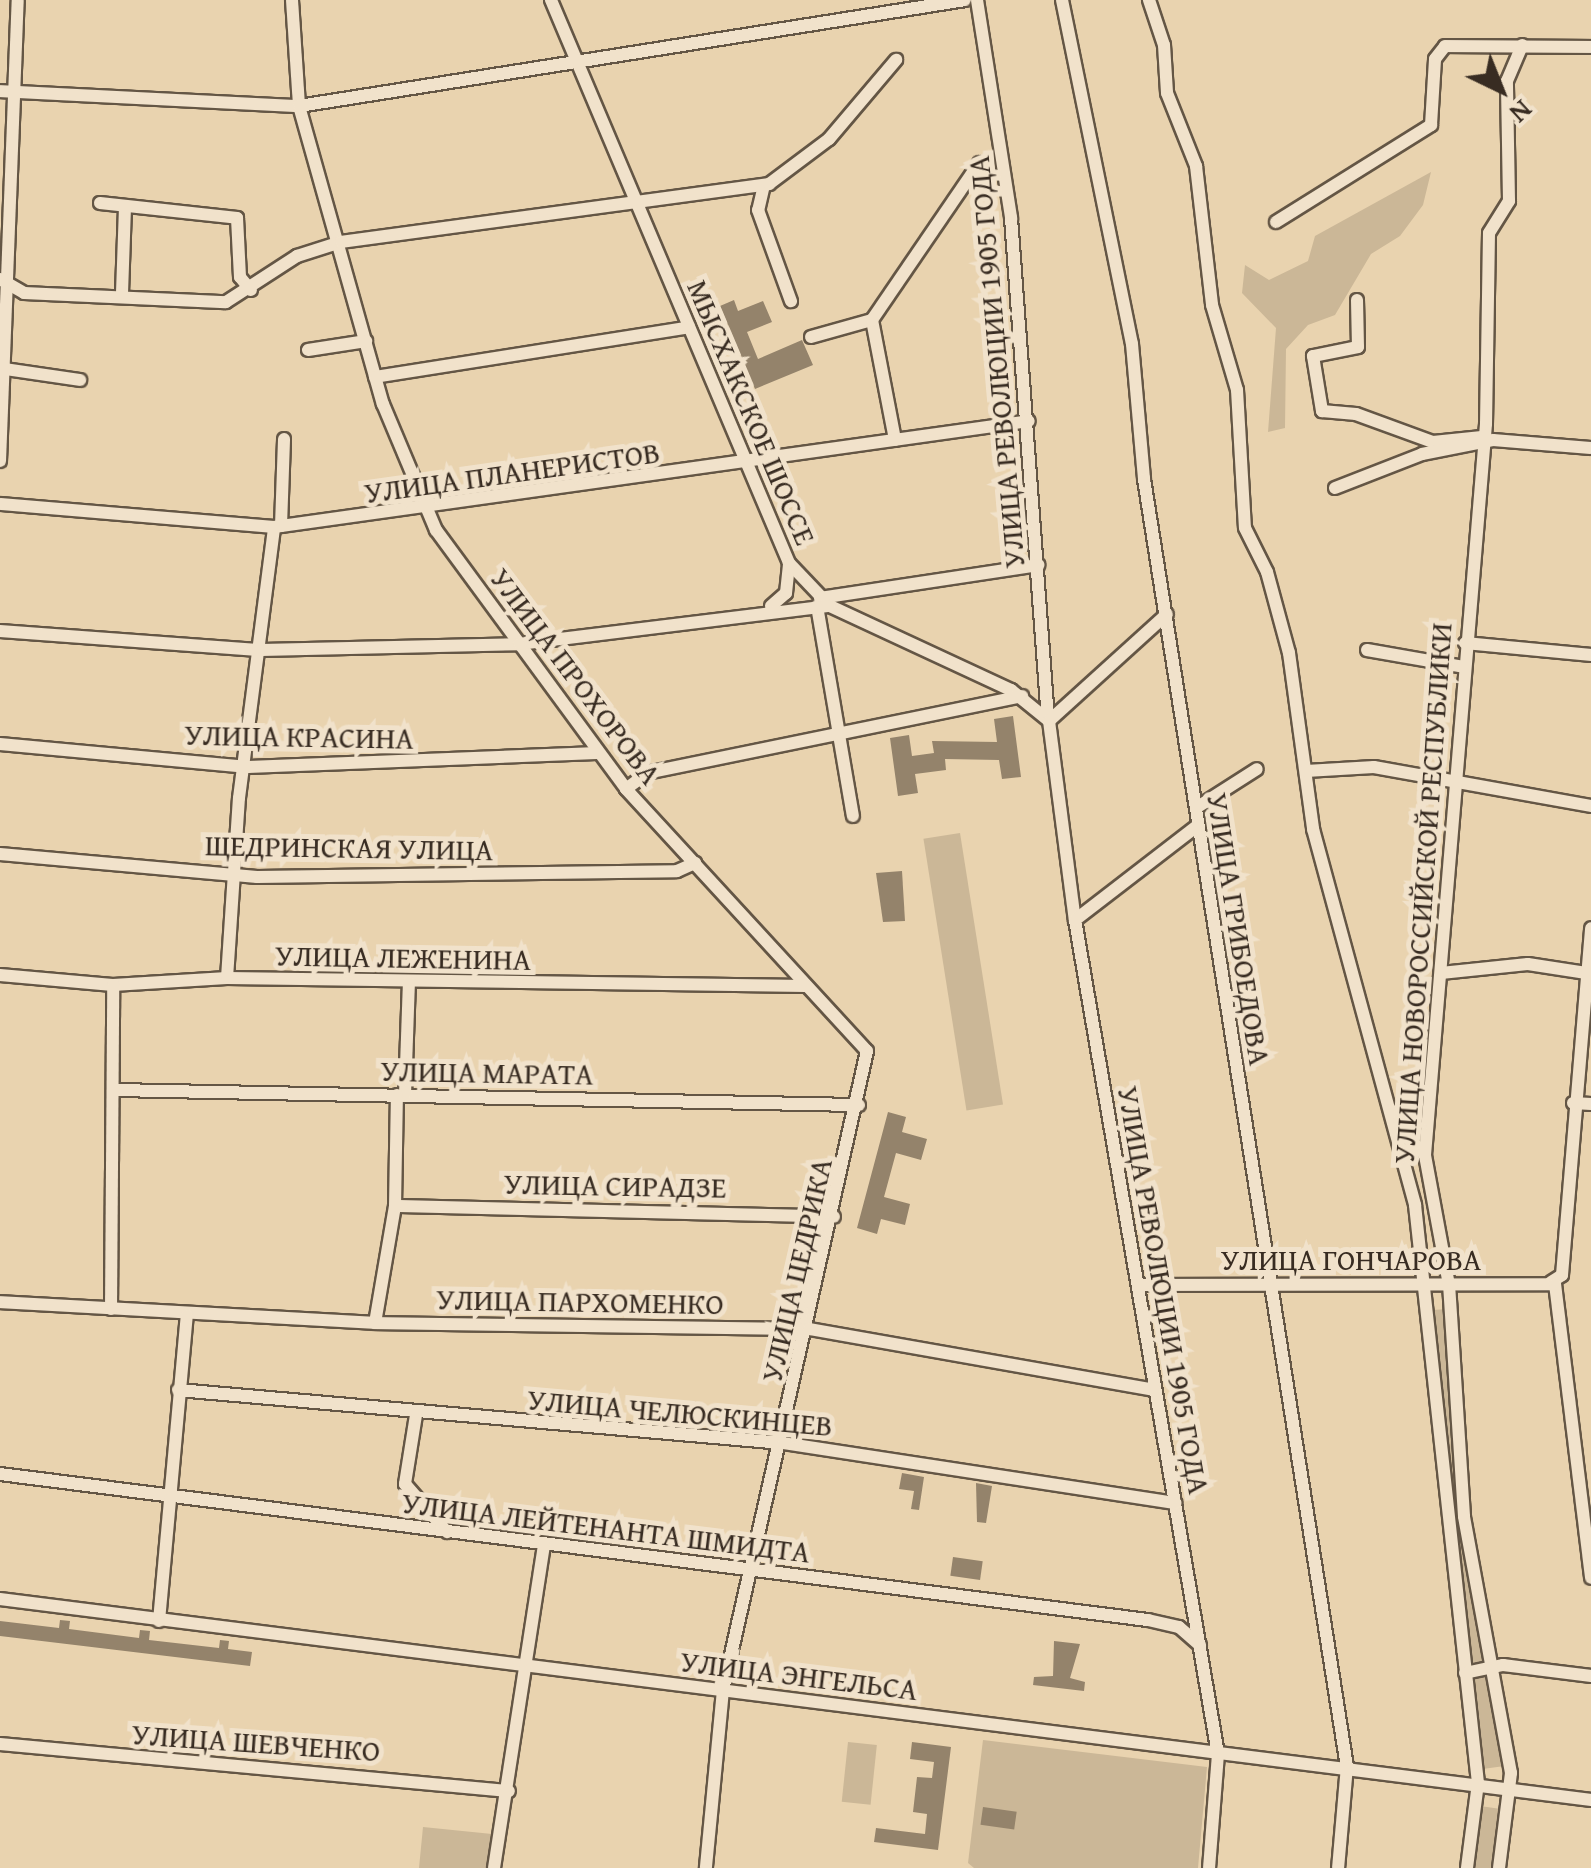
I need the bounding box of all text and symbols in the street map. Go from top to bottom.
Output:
north arrow [1451,40,1551,140]
text: N [1501,91,1543,134]
street label: УЛИЦА РЕВОЛЮЦИИ 1905 ГОДА [960,154,1032,570]
street label: МЫСХАКСКОЕ ШОССЕ [680,274,824,550]
street label: УЛИЦА ПЛАНЕРИСТОВ [362,433,662,511]
street label: УЛИЦА ПРОХОРОВА [483,561,669,791]
street label: УЛИЦА НОВОРОССИЙСКОЙ РЕСПУБЛИКИ [1385,621,1459,1165]
street label: УЛИЦА КРАСИНА [184,716,414,756]
street label: УЛИЦА ГРИБОЕДОВА [1200,790,1278,1068]
street label: ЩЕДРИНСКАЯ УЛИЦА [205,826,493,868]
street label: УЛИЦА ЛЕЖЕНИНА [275,937,531,977]
street label: УЛИЦА МАРАТА [380,1052,594,1092]
street label: УЛИЦА РЕВОЛЮЦИИ 1905 ГОДА [1110,1083,1218,1497]
street label: УЛИЦА ЦЕДРИКА [753,1155,839,1385]
street label: УЛИЦА СИРАДЗЕ [504,1165,726,1205]
street label: УЛИЦА ГОНЧАРОВА [1221,1241,1481,1277]
street label: УЛИЦА ПАРХОМЕНКО [436,1280,724,1322]
street label: УЛИЦА ЧЕЛЮСКИНЦЕВ [526,1381,834,1443]
street label: УЛИЦА ЛЕЙТЕНАНТА ШМИДТА [400,1484,812,1570]
street label: УЛИЦА ЭНГЕЛЬСА [678,1643,920,1707]
street label: УЛИЦА ШЕВЧЕНКО [131,1715,381,1769]

